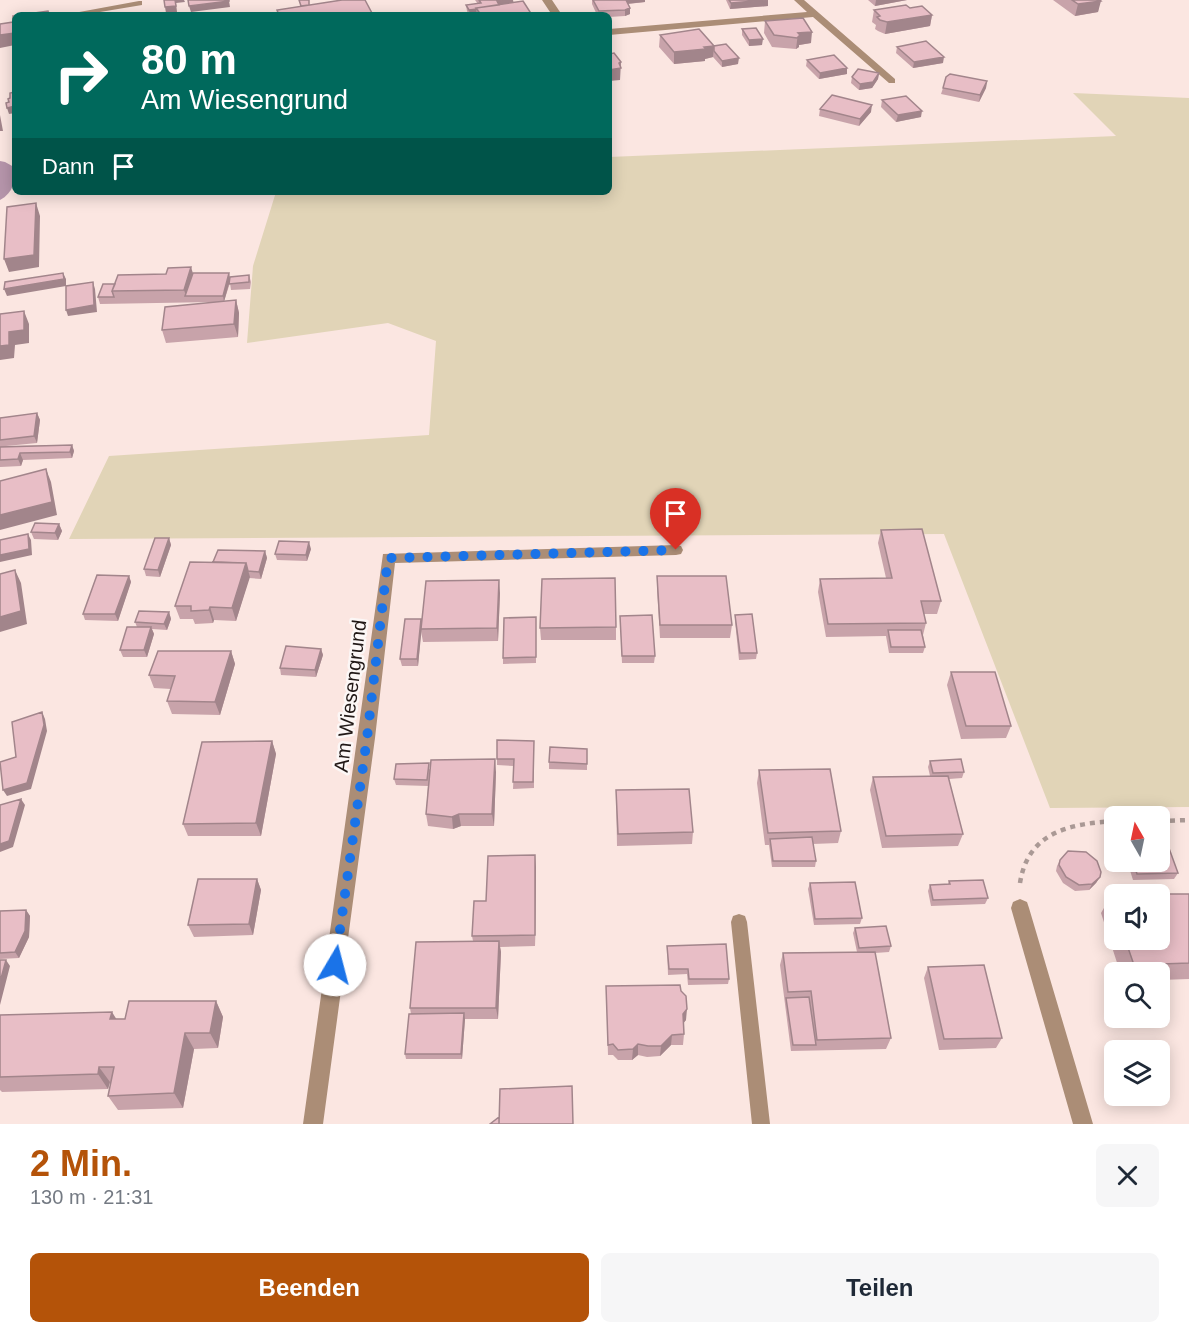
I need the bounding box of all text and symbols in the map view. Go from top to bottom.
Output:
icon: right [42,36,120,114]
text: 80 m [141,36,237,83]
text: Am Wiesengrund [141,85,348,115]
icon: arrive [107,150,140,183]
text: Dann [42,154,95,179]
pin [650,488,701,550]
icon: arrive [659,497,692,530]
street label: Am Wiesengrund [330,619,370,773]
north arrow [1104,806,1170,872]
map controls [1104,806,1170,1106]
button: sound [1104,884,1170,950]
position arrow [303,933,367,997]
button: search [1104,962,1170,1028]
button: layers [1104,1040,1170,1106]
text: 2 Min. [30,1143,132,1184]
button: close [1096,1144,1159,1207]
text: 130 m · 21:31 [30,1186,153,1208]
button: Beenden [30,1253,589,1322]
button: Teilen [601,1253,1159,1322]

